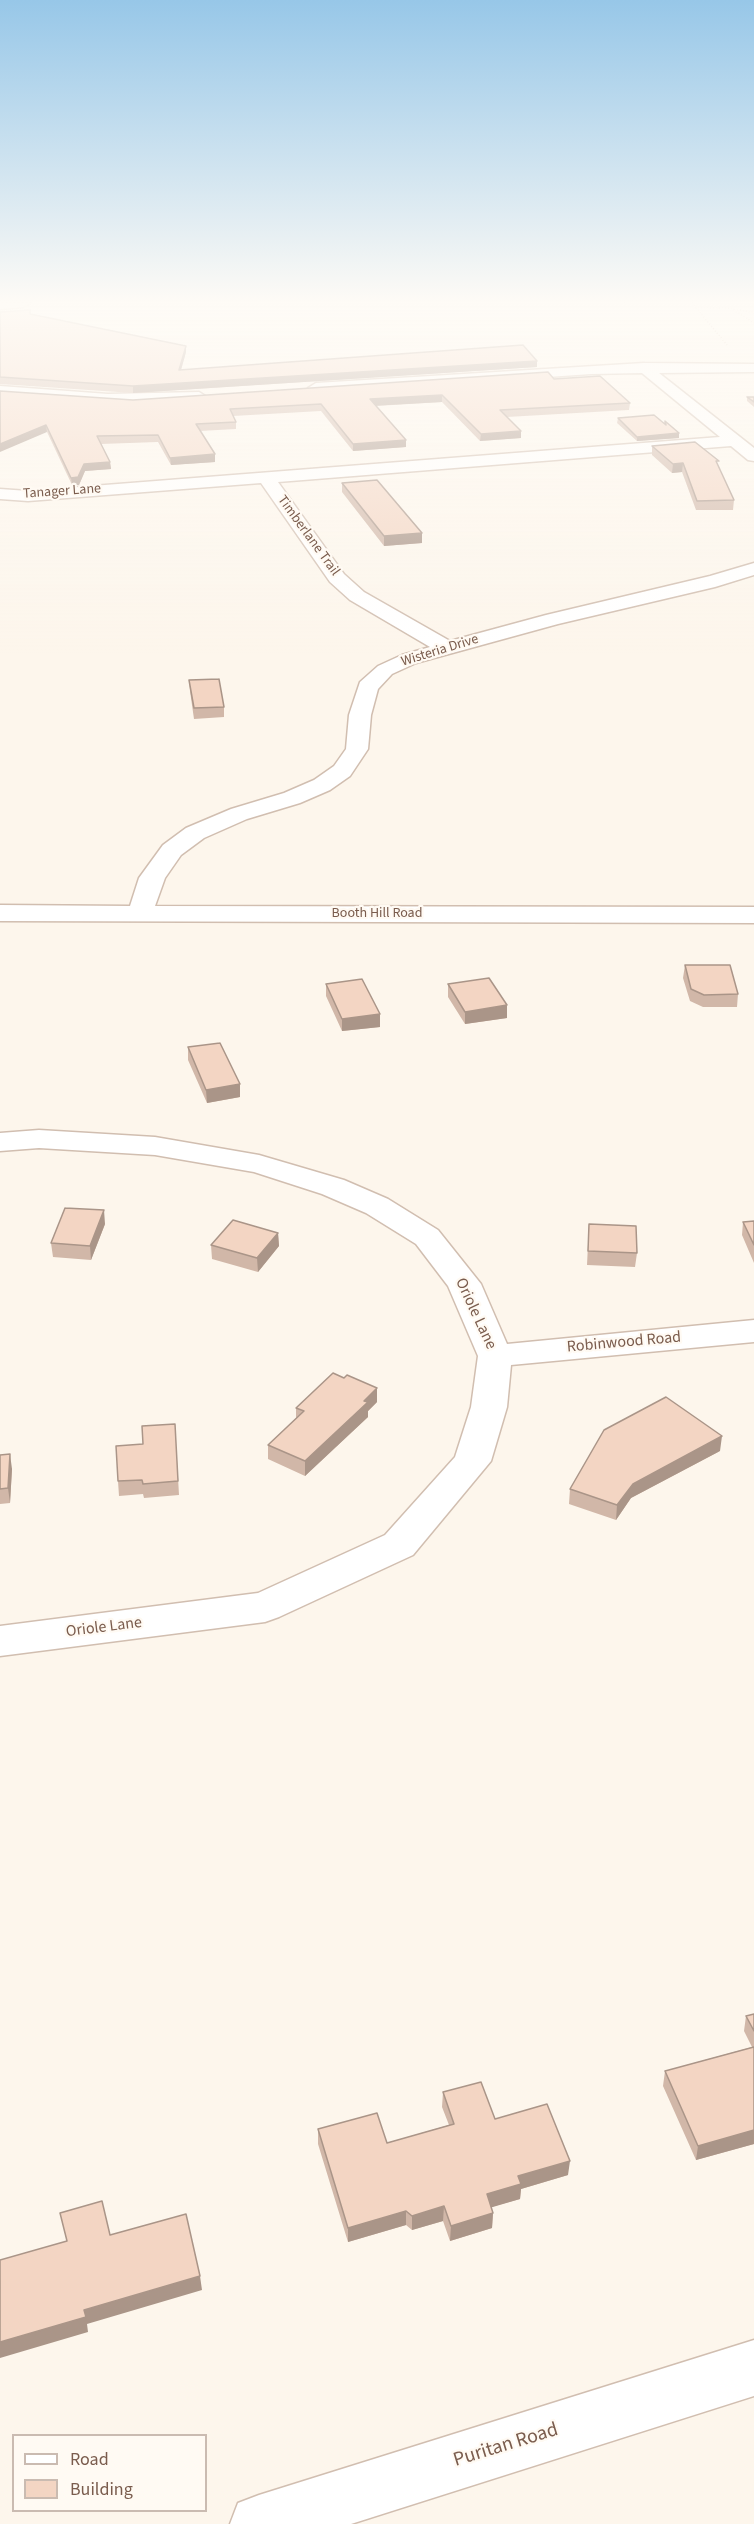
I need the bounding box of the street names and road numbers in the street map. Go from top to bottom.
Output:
street label: Tanager Lane [22,481,102,503]
street label: Timberlane Trail [273,492,343,580]
street label: Wisteria Drive [399,631,481,671]
street label: Booth Hill Road [332,906,422,922]
street label: Oriole Lane [450,1275,500,1353]
street label: Robinwood Road [566,1328,682,1358]
street label: Oriole Lane [65,1614,143,1642]
street label: Puritan Road [451,2419,561,2473]

